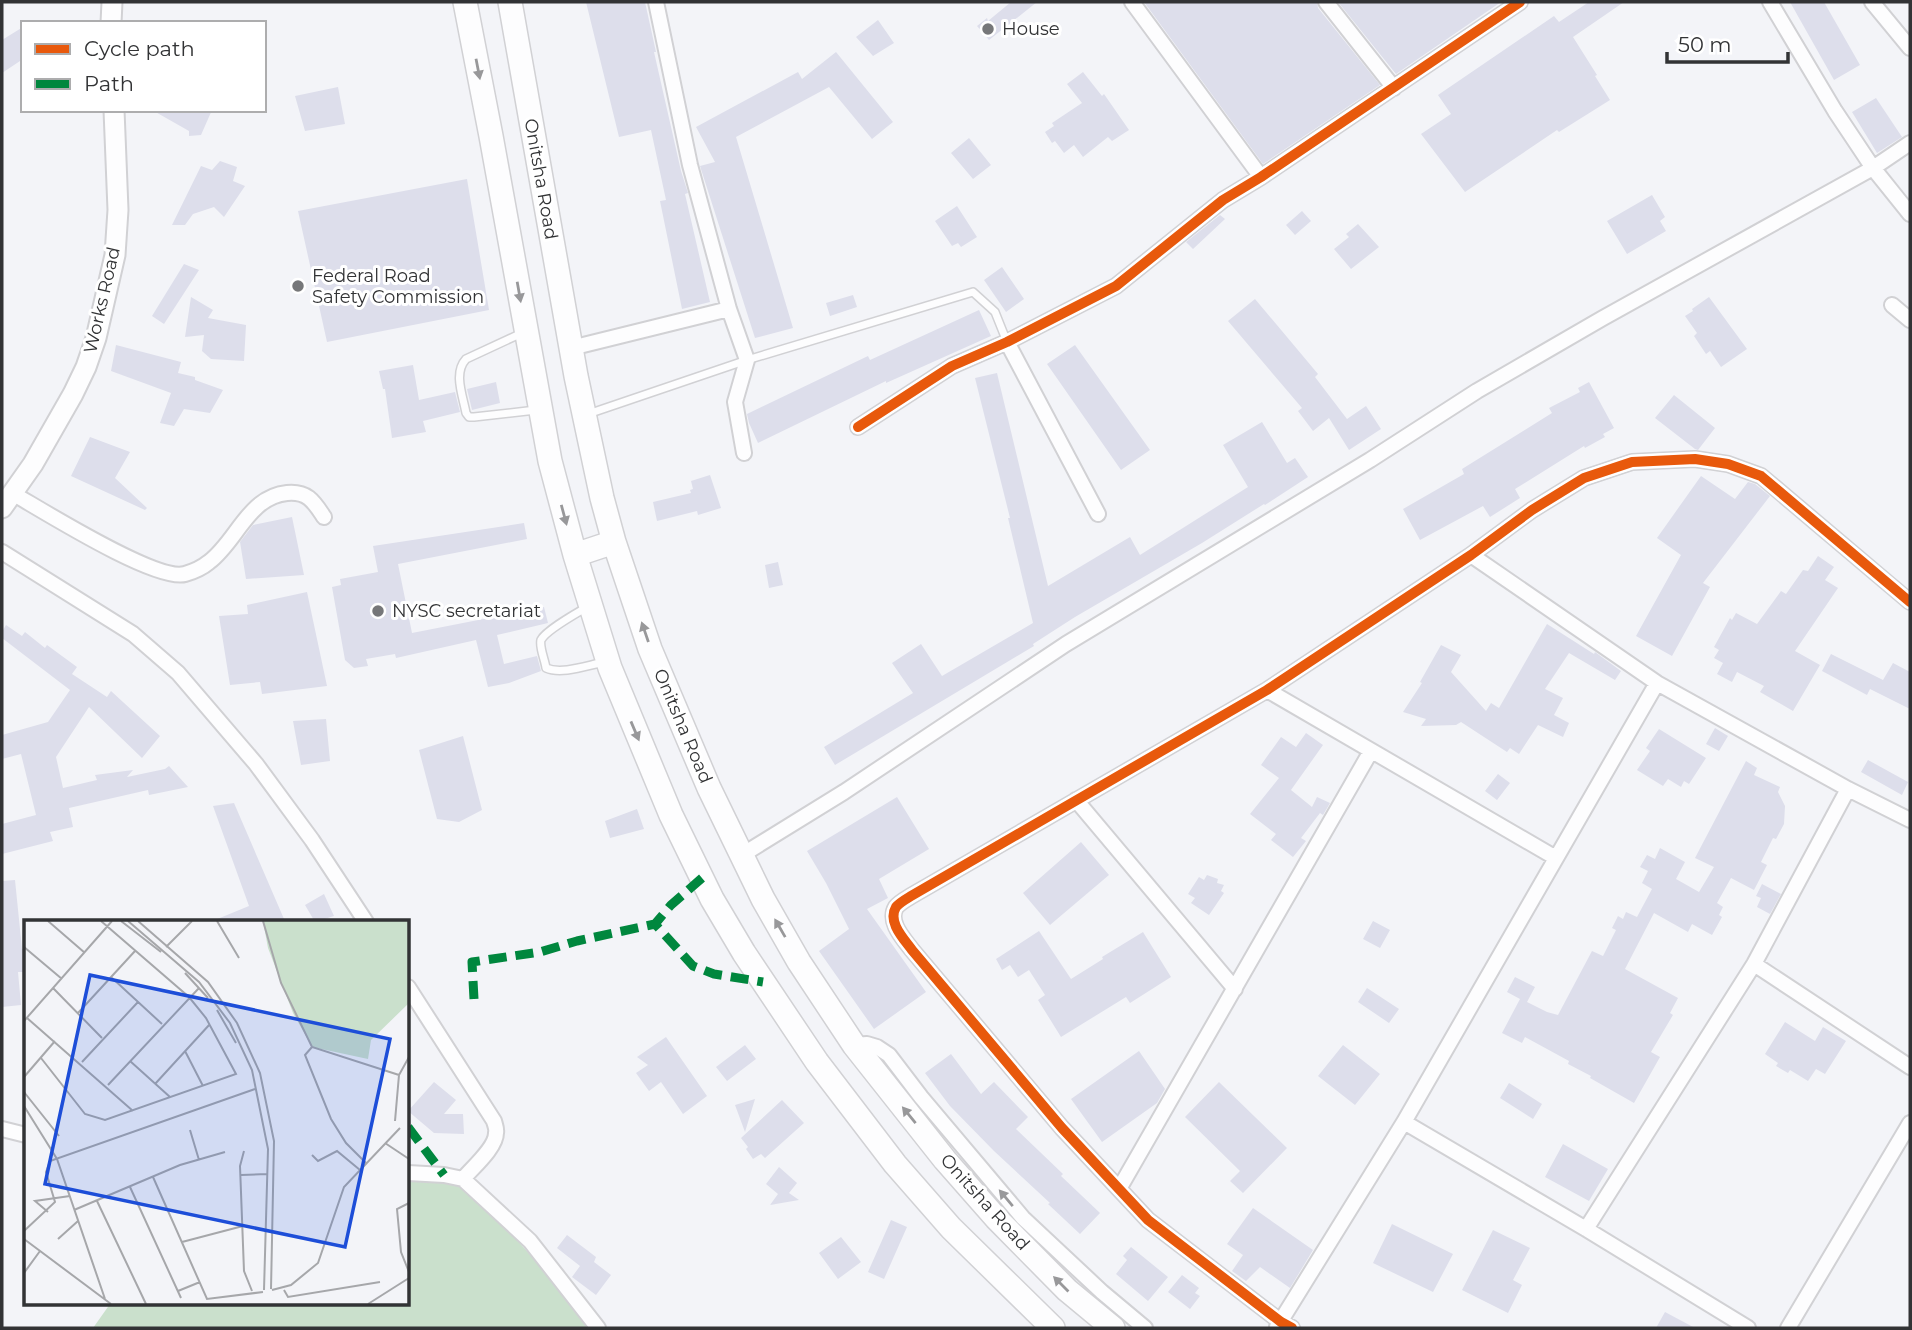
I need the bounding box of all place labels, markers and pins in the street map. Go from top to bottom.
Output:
place label: House [1002,18,1060,40]
marker: House [980,21,996,37]
place label: Federal Road Safety Commission [312,265,484,308]
marker: Federal Road Safety Commission [290,278,306,294]
place label: NYSC secretariat [392,600,541,622]
marker: NYSC secretariat [370,603,386,619]

